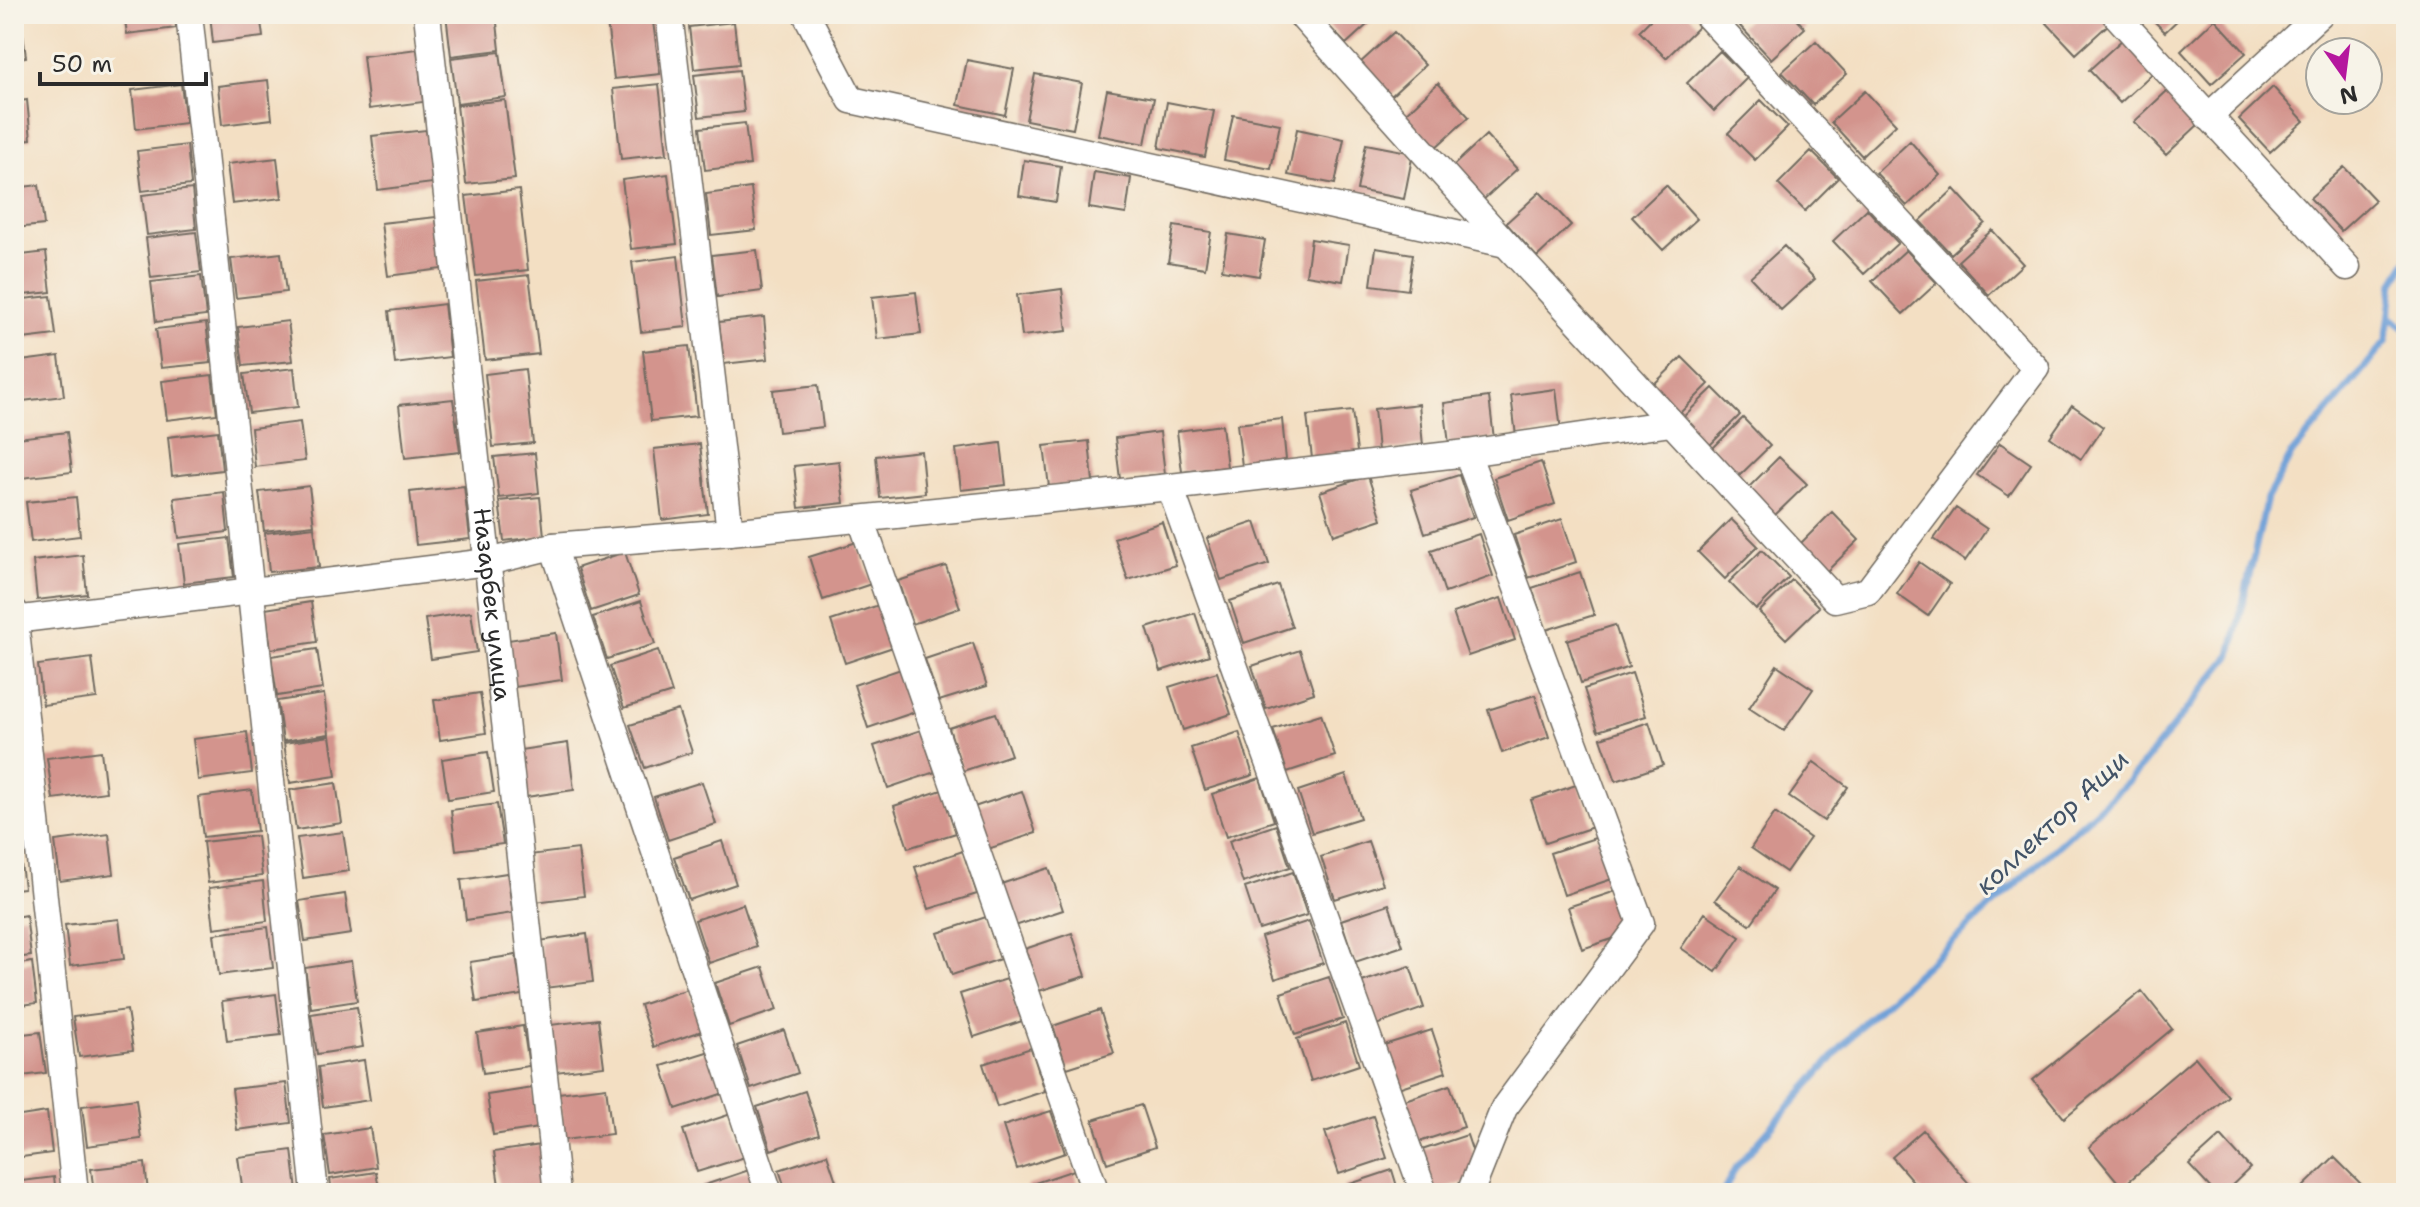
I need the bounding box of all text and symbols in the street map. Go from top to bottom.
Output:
scale bar [40,36,206,86]
north arrow [2304,36,2384,116]
text: 50 m [52,48,112,80]
text: N [2337,79,2361,111]
street label: Назарбек улица [466,506,519,703]
water label: коллектор Ащи [1967,741,2136,902]

